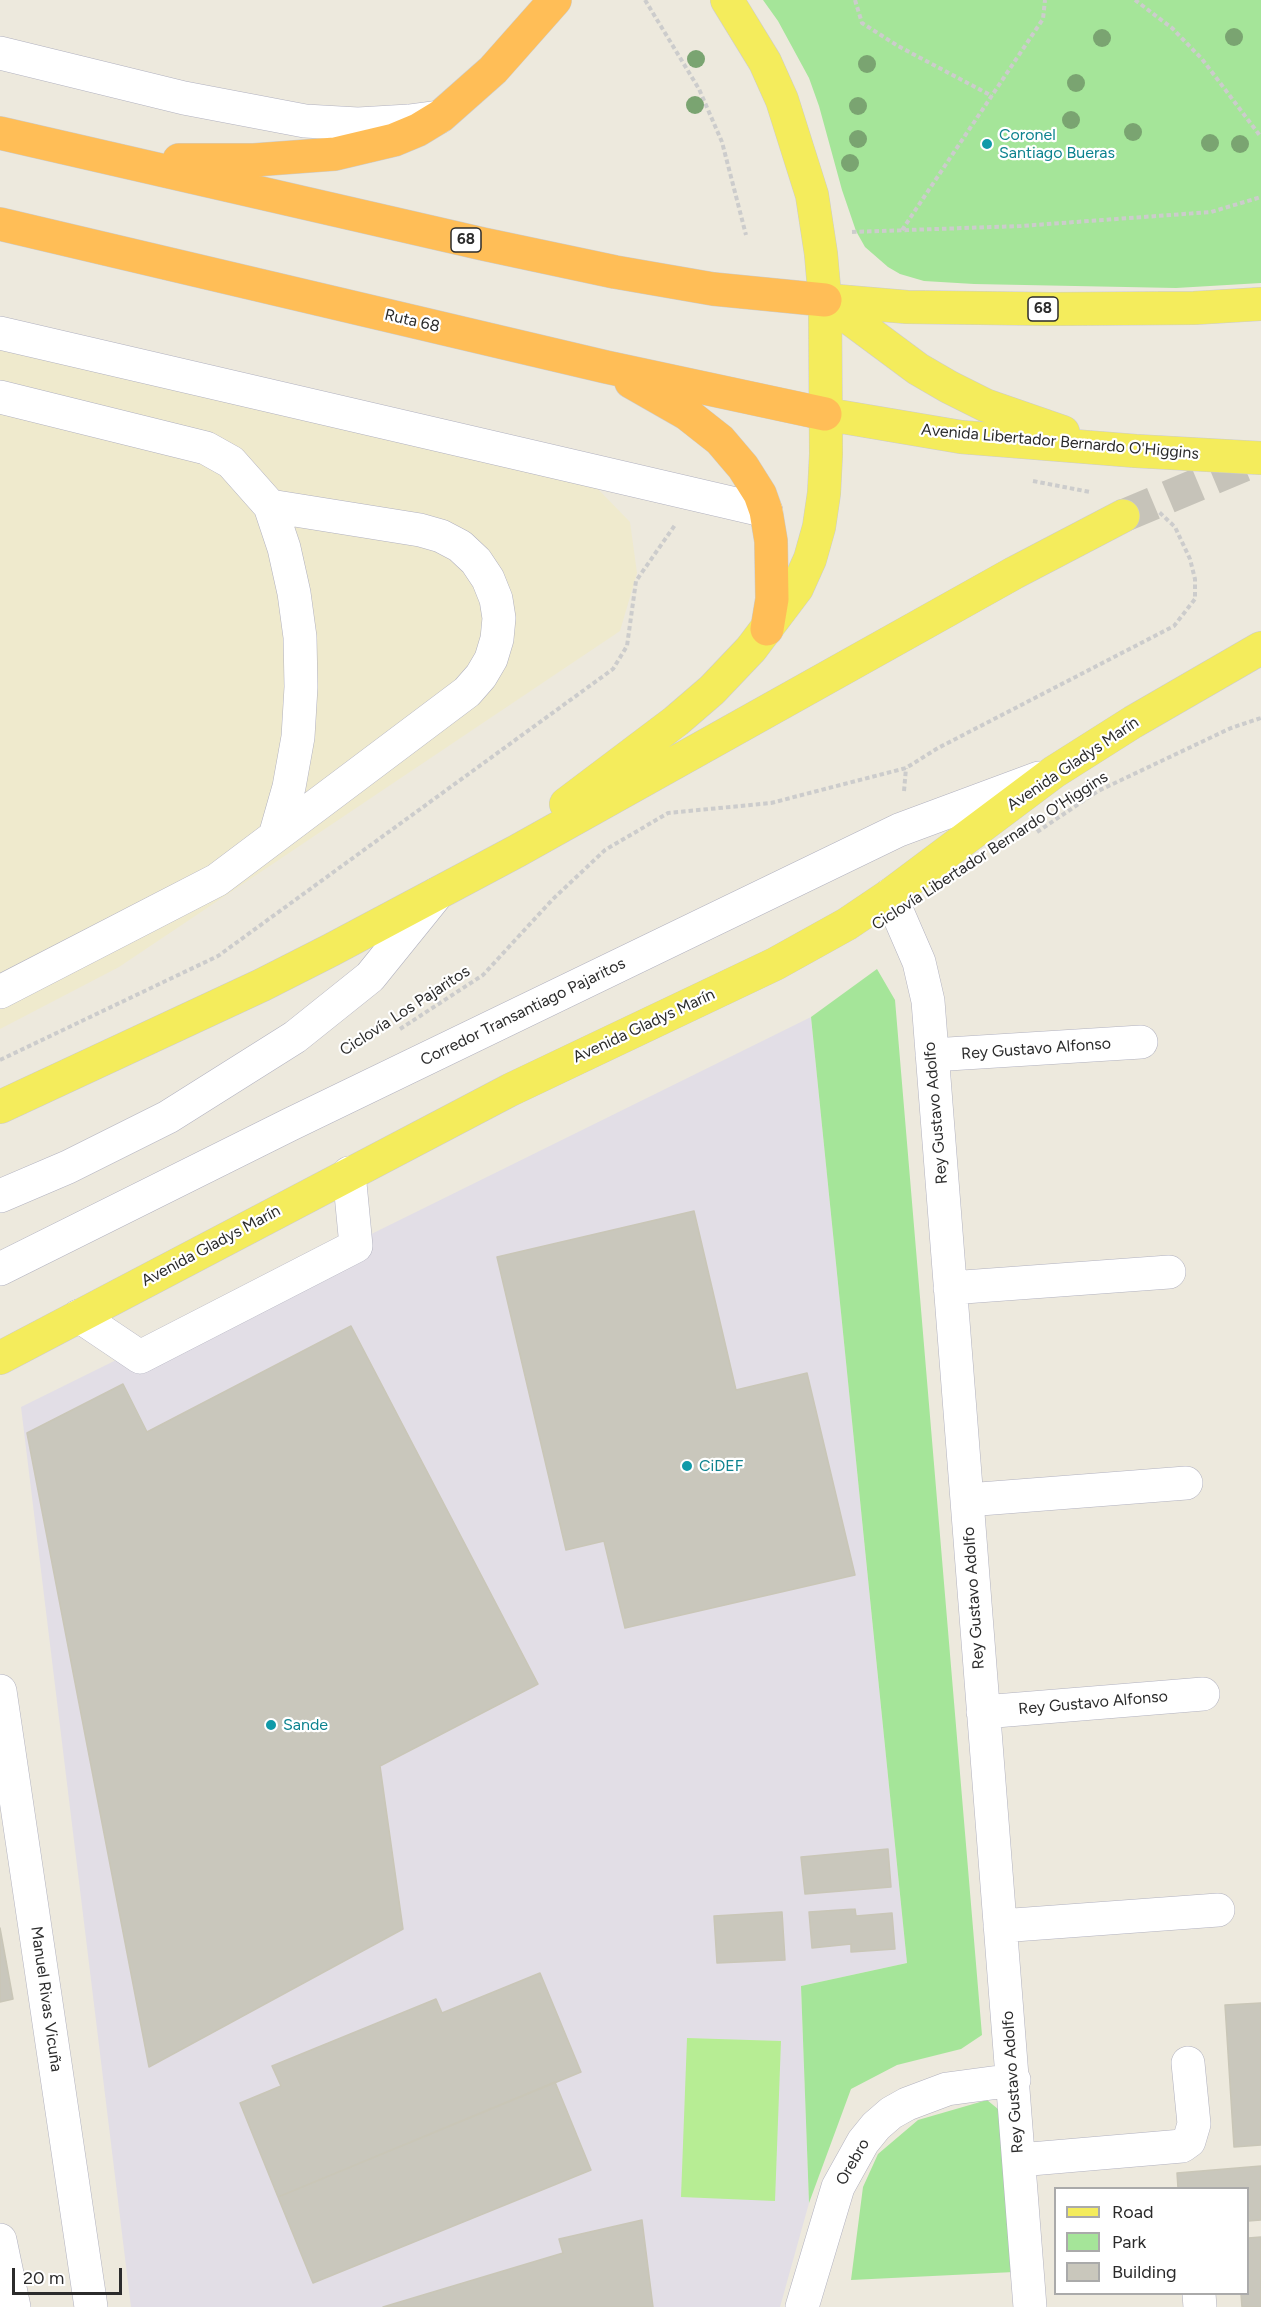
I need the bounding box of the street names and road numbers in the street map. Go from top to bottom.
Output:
road number: 68 [451,228,481,252]
road number: 68 [1028,297,1058,321]
street label: Ruta 68 [383,305,441,337]
street label: Avenida Libertador Bernardo O'Higgins [920,420,1200,464]
street label: Avenida Gladys Marín [1004,713,1142,815]
street label: Ciclovía Libertador Bernardo O'Higgins [868,767,1112,935]
street label: Corredor Transantiago Pajaritos [417,954,629,1070]
street label: Ciclovía Los Pajaritos [336,962,474,1060]
street label: Avenida Gladys Marín [570,985,718,1067]
street label: Rey Gustavo Alfonso [961,1034,1111,1064]
street label: Rey Gustavo Adolfo [920,1041,952,1185]
street label: Avenida Gladys Marín [138,1201,284,1291]
street label: Rey Gustavo Adolfo [959,1526,989,1670]
street label: Rey Gustavo Alfonso [1017,1687,1169,1719]
street label: Manuel Rivas Vicuña [26,1925,66,2073]
street label: Rey Gustavo Adolfo [998,2010,1028,2154]
street label: Orebro [832,2135,874,2189]

